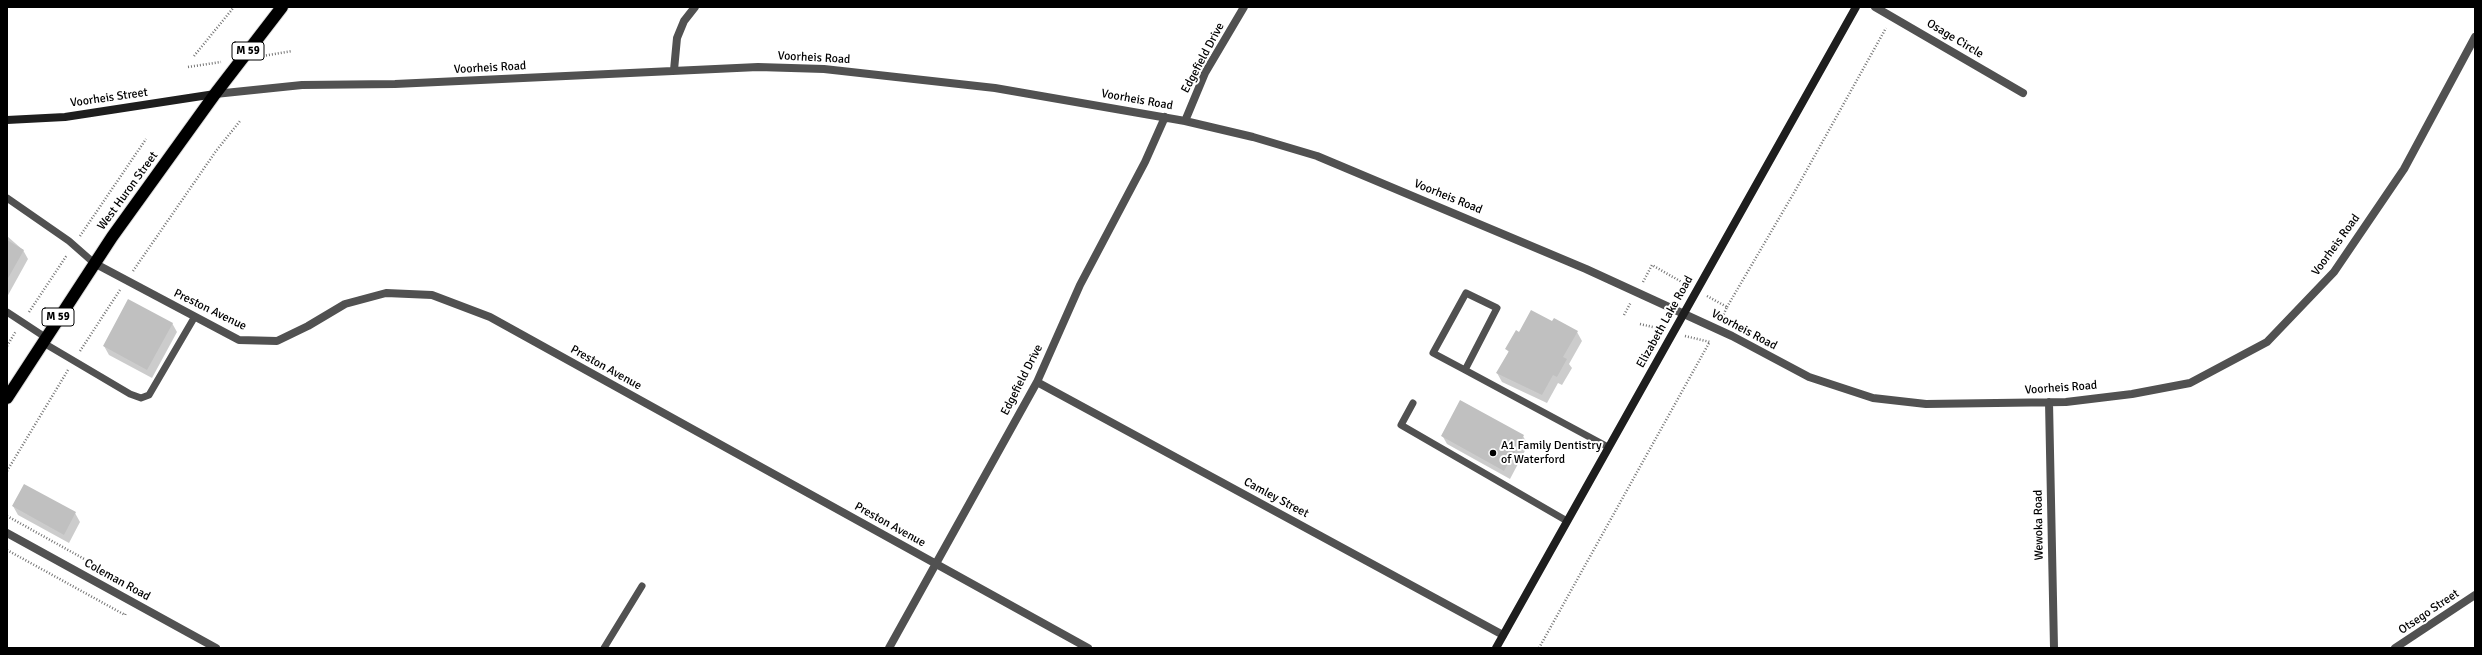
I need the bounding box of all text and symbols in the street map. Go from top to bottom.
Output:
street label: Osage Circle [1924,16,1986,62]
street label: Edgefield Drive [1178,20,1228,96]
road number: M 59 [232,42,264,60]
street label: Voorheis Road [777,49,851,67]
street label: Voorheis Road [453,59,527,77]
street label: Voorheis Street [69,85,149,111]
street label: Voorheis Road [1100,87,1174,113]
street label: West Huron Street [95,149,161,233]
street label: Voorheis Road [1412,177,1484,217]
street label: Voorheis Road [2309,211,2363,279]
street label: Elizabeth Lake Road [1634,273,1696,371]
street label: Preston Avenue [171,286,249,334]
street label: Voorheis Road [1709,307,1779,353]
road number: M 59 [42,308,74,326]
street label: Edgefield Drive [998,342,1046,418]
street label: Preston Avenue [568,343,644,393]
street label: Voorheis Road [2024,378,2098,398]
place label: A1 Family Dentistry of Waterford [1501,439,1601,467]
marker: A1 Family Dentistry of Waterford [1488,448,1498,458]
street label: Camley Street [1241,475,1311,521]
street label: Wewoka Road [2031,489,2047,561]
street label: Preston Avenue [852,500,928,550]
street label: Coleman Road [81,556,153,604]
street label: Otsego Street [2396,587,2462,637]

